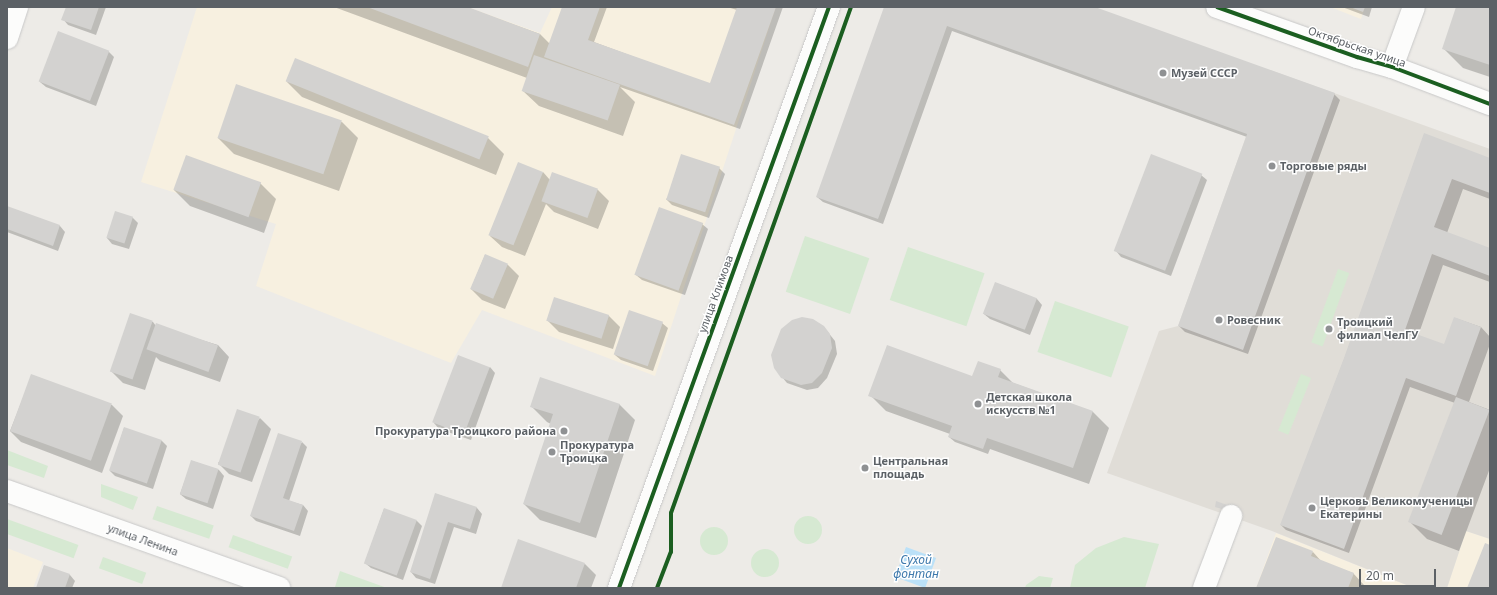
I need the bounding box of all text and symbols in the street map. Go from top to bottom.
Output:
street label: Октябрьская улица [1306,24,1408,70]
place label: Музей СССР [1171,66,1238,80]
marker: Музей СССР [1158,68,1168,78]
place label: Торговые ряды [1280,159,1367,173]
marker: Торговые ряды [1267,161,1277,171]
street label: улица Климова [696,253,736,335]
place label: Ровесник [1227,313,1281,327]
marker: Ровесник [1214,315,1224,325]
place label: Троицкий филиал ЧелГУ [1337,316,1418,342]
marker: Троицкий филиал ЧелГУ [1324,324,1334,334]
place label: Детская школа искусств №1 [986,391,1072,417]
marker: Детская школа искусств №1 [973,399,983,409]
place label: Прокуратура Троицкого района [375,424,556,438]
marker: Прокуратура Троицкого района [559,426,569,436]
place label: Прокуратура Троицка [560,439,634,465]
marker: Прокуратура Троицка [547,447,557,457]
place label: Центральная площадь [873,455,948,481]
marker: Центральная площадь [860,463,870,473]
place label: Церковь Великомученицы Екатерины [1320,495,1473,521]
marker: Церковь Великомученицы Екатерины [1307,503,1317,513]
street label: улица Ленина [106,521,180,559]
water label: Сухой фонтан [893,553,939,581]
scale bar [1361,561,1438,587]
text: 20 m [1366,567,1394,584]

